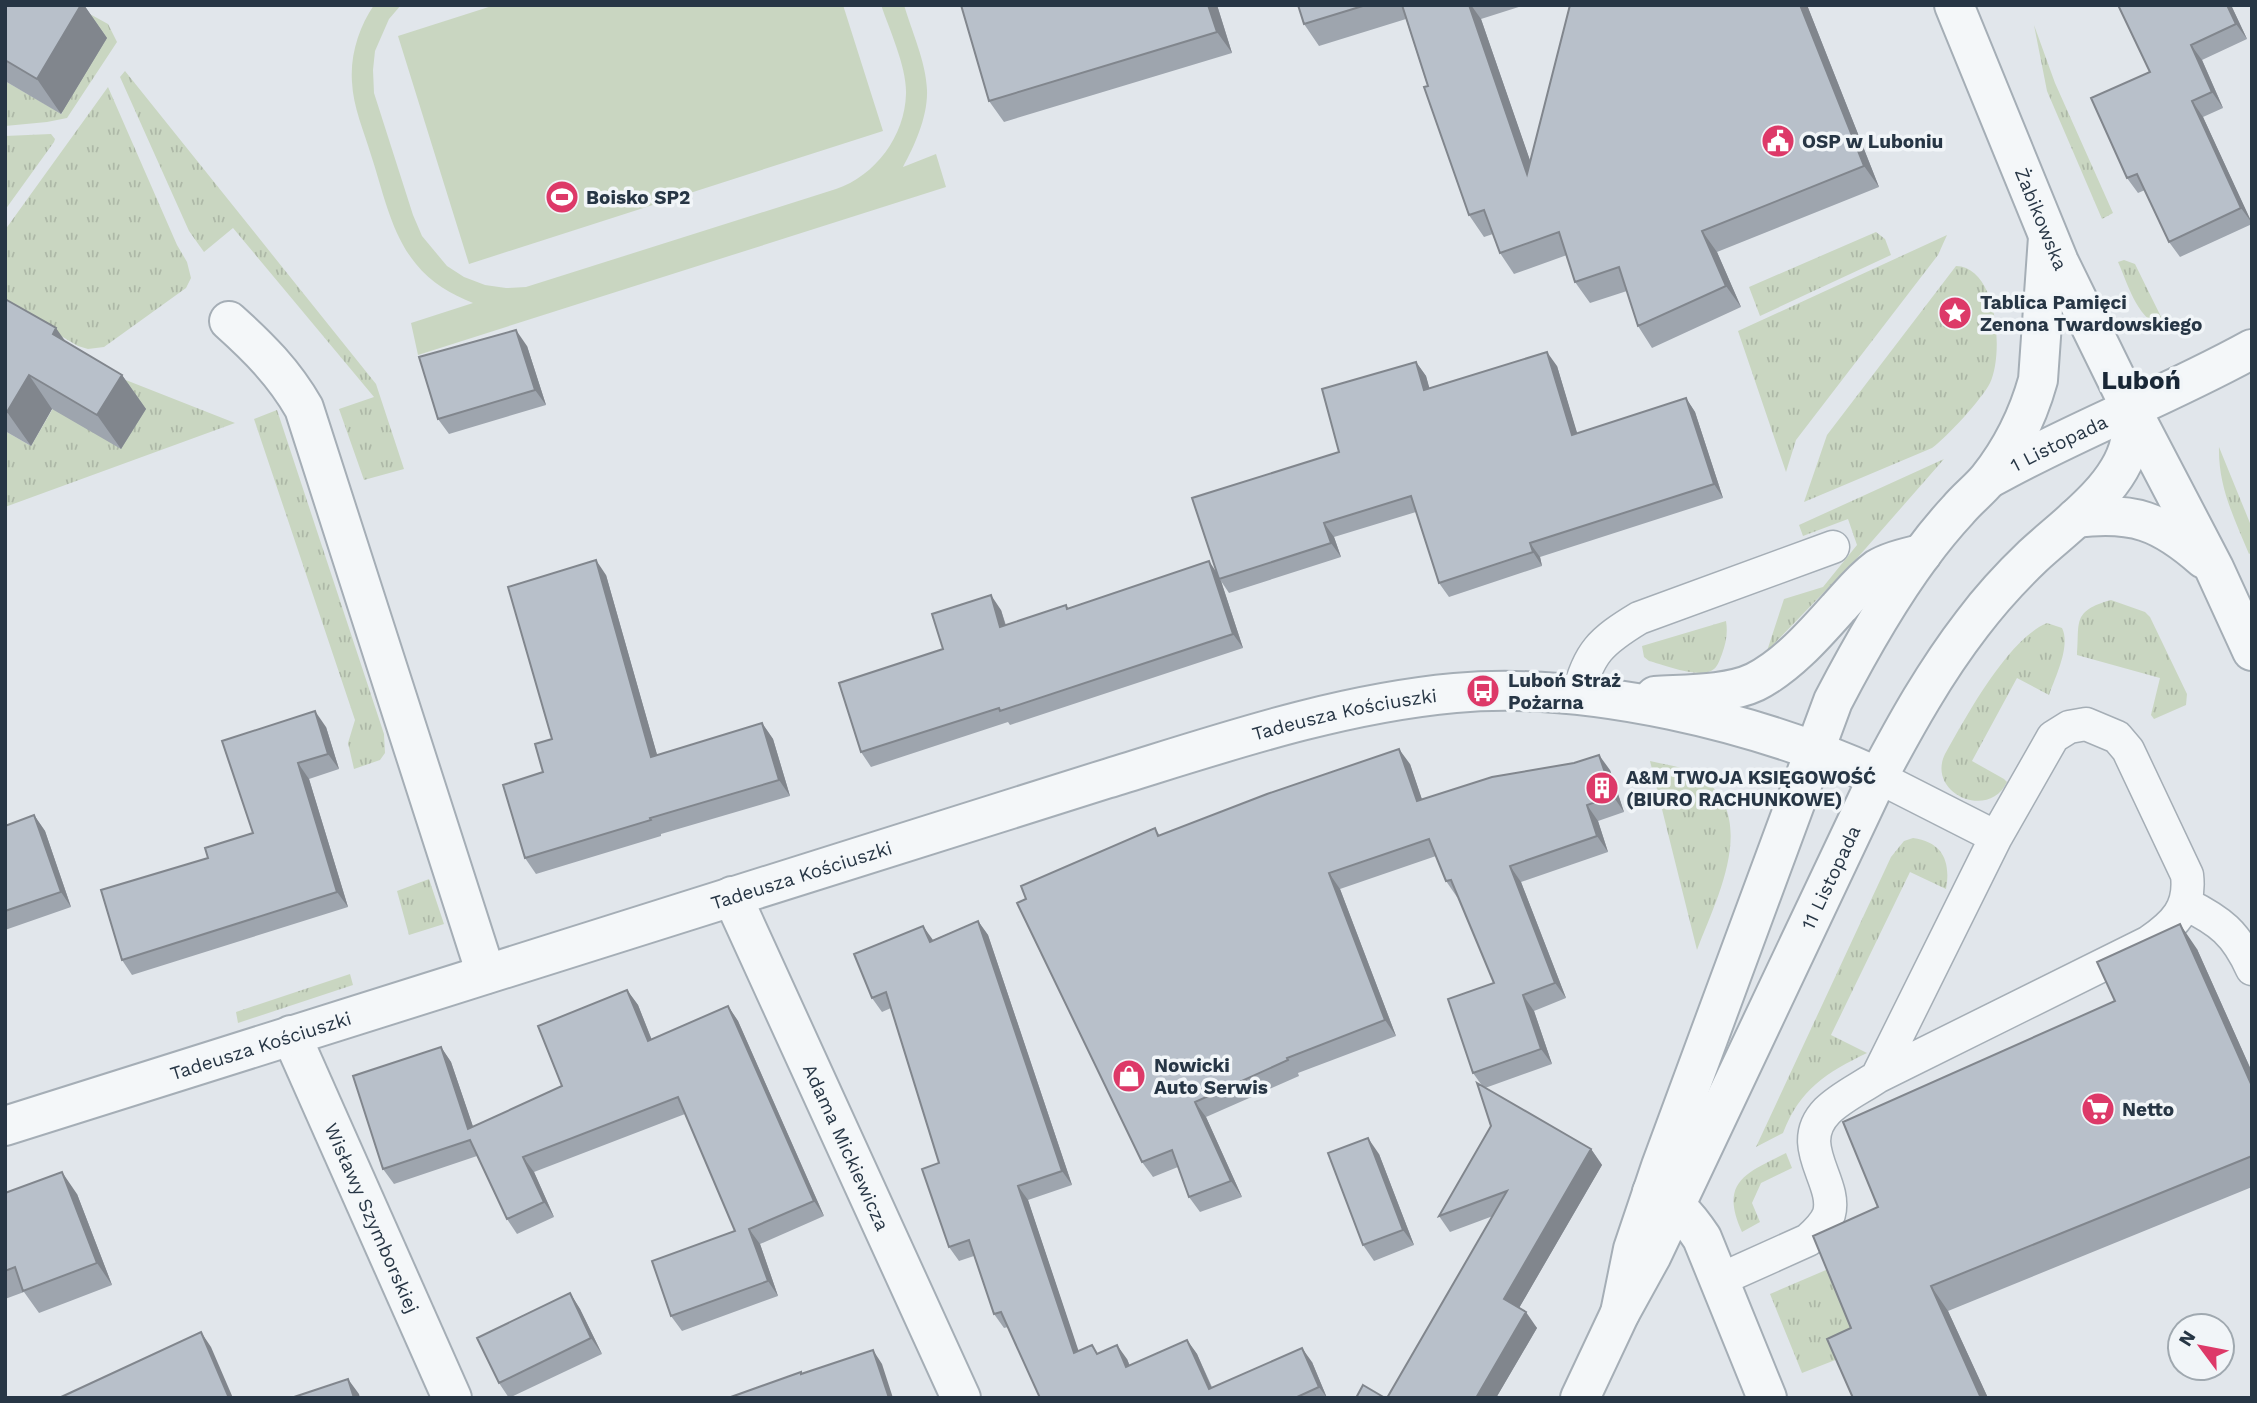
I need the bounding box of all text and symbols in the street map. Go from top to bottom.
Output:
public building icon: OSP w Luboniu [1759,122,1797,160]
place label: OSP w Luboniu [1802,130,1943,153]
street label: Żabikowska [2010,165,2072,274]
sports icon: Boisko SP2 [543,178,581,216]
place label: Boisko SP2 [586,186,690,209]
place label: Tablica Pamięci Zenona Twardowskiego [1980,291,2202,336]
place icon: Tablica Pamięci Zenona Twardowskiego [1936,294,1974,332]
district label: Luboń [2101,365,2181,395]
street label: 1 Listopada [2007,410,2111,477]
place label: Luboń Straż Pożarna [1508,669,1621,714]
bus stop icon: Luboń Straż Pożarna [1464,672,1502,710]
street label: Tadeusza Kościuszki [1250,684,1438,746]
place label: A&M TWOJA KSIĘGOWOŚĆ (BIURO RACHUNKOWE) [1626,766,1876,811]
building icon: A&M TWOJA KSIĘGOWOŚĆ (BIURO RACHUNKOWE) [1583,769,1621,807]
street label: 11 Listopada [1797,821,1866,933]
street label: Tadeusza Kościuszki [708,836,895,915]
street label: Tadeusza Kościuszki [167,1007,354,1085]
place label: Nowicki Auto Serwis [1154,1054,1268,1099]
shop icon: Nowicki Auto Serwis [1110,1057,1148,1095]
street label: Adama Mickiewicza [798,1060,894,1235]
supermarket icon: Netto [2079,1090,2117,1128]
place label: Netto [2122,1098,2174,1121]
street label: Wisławy Szymborskiej [319,1119,424,1317]
north arrow [2166,1312,2236,1382]
text: N [2174,1326,2200,1350]

